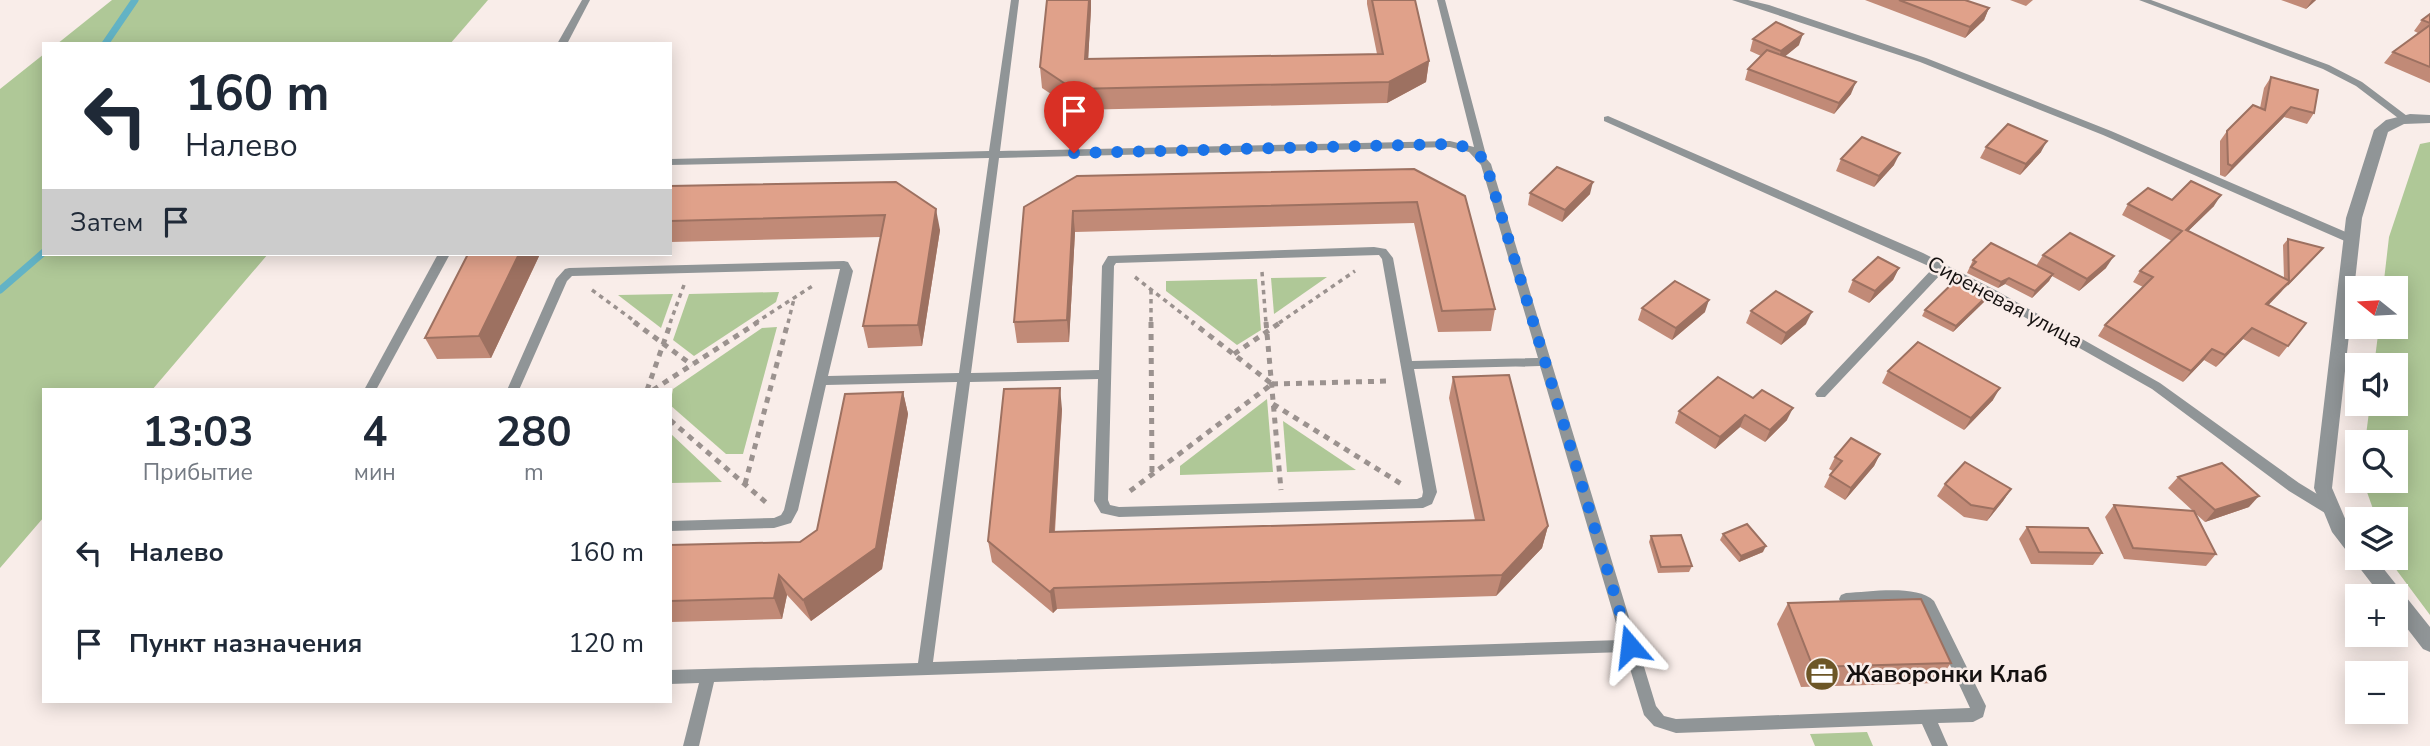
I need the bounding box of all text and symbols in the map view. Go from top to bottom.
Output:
text: 160 m [185,60,329,127]
icon: left [70,70,161,161]
pin [1044,81,1104,153]
icon: arrive [1055,92,1093,130]
text: Налево [185,124,298,167]
icon: arrive [157,203,195,241]
text: Затем [70,205,143,240]
street label: Сиреневая улица [1922,249,2088,355]
north arrow [2345,276,2408,340]
map controls [2345,276,2408,724]
button: sound [2345,353,2408,416]
text: 13:03 [142,404,253,461]
text: 4 [362,404,387,461]
text: 280 [496,404,572,461]
button: search [2345,430,2408,493]
text: Прибытие [143,457,253,488]
text: мин [354,457,396,488]
text: m [524,457,544,488]
button: layers [2345,507,2408,570]
icon: left [70,534,108,572]
text: Налево [129,535,224,570]
text: 160 m [568,535,644,570]
button: + [2345,584,2408,647]
position arrow [1593,609,1667,683]
icon: arrive [70,625,108,663]
text: Пункт назначения [129,626,362,661]
text: 120 m [568,626,644,661]
office icon: Жаворонки Клаб [1803,655,1841,693]
place label: Жаворонки Клаб [1846,658,2048,690]
button: − [2345,661,2408,724]

